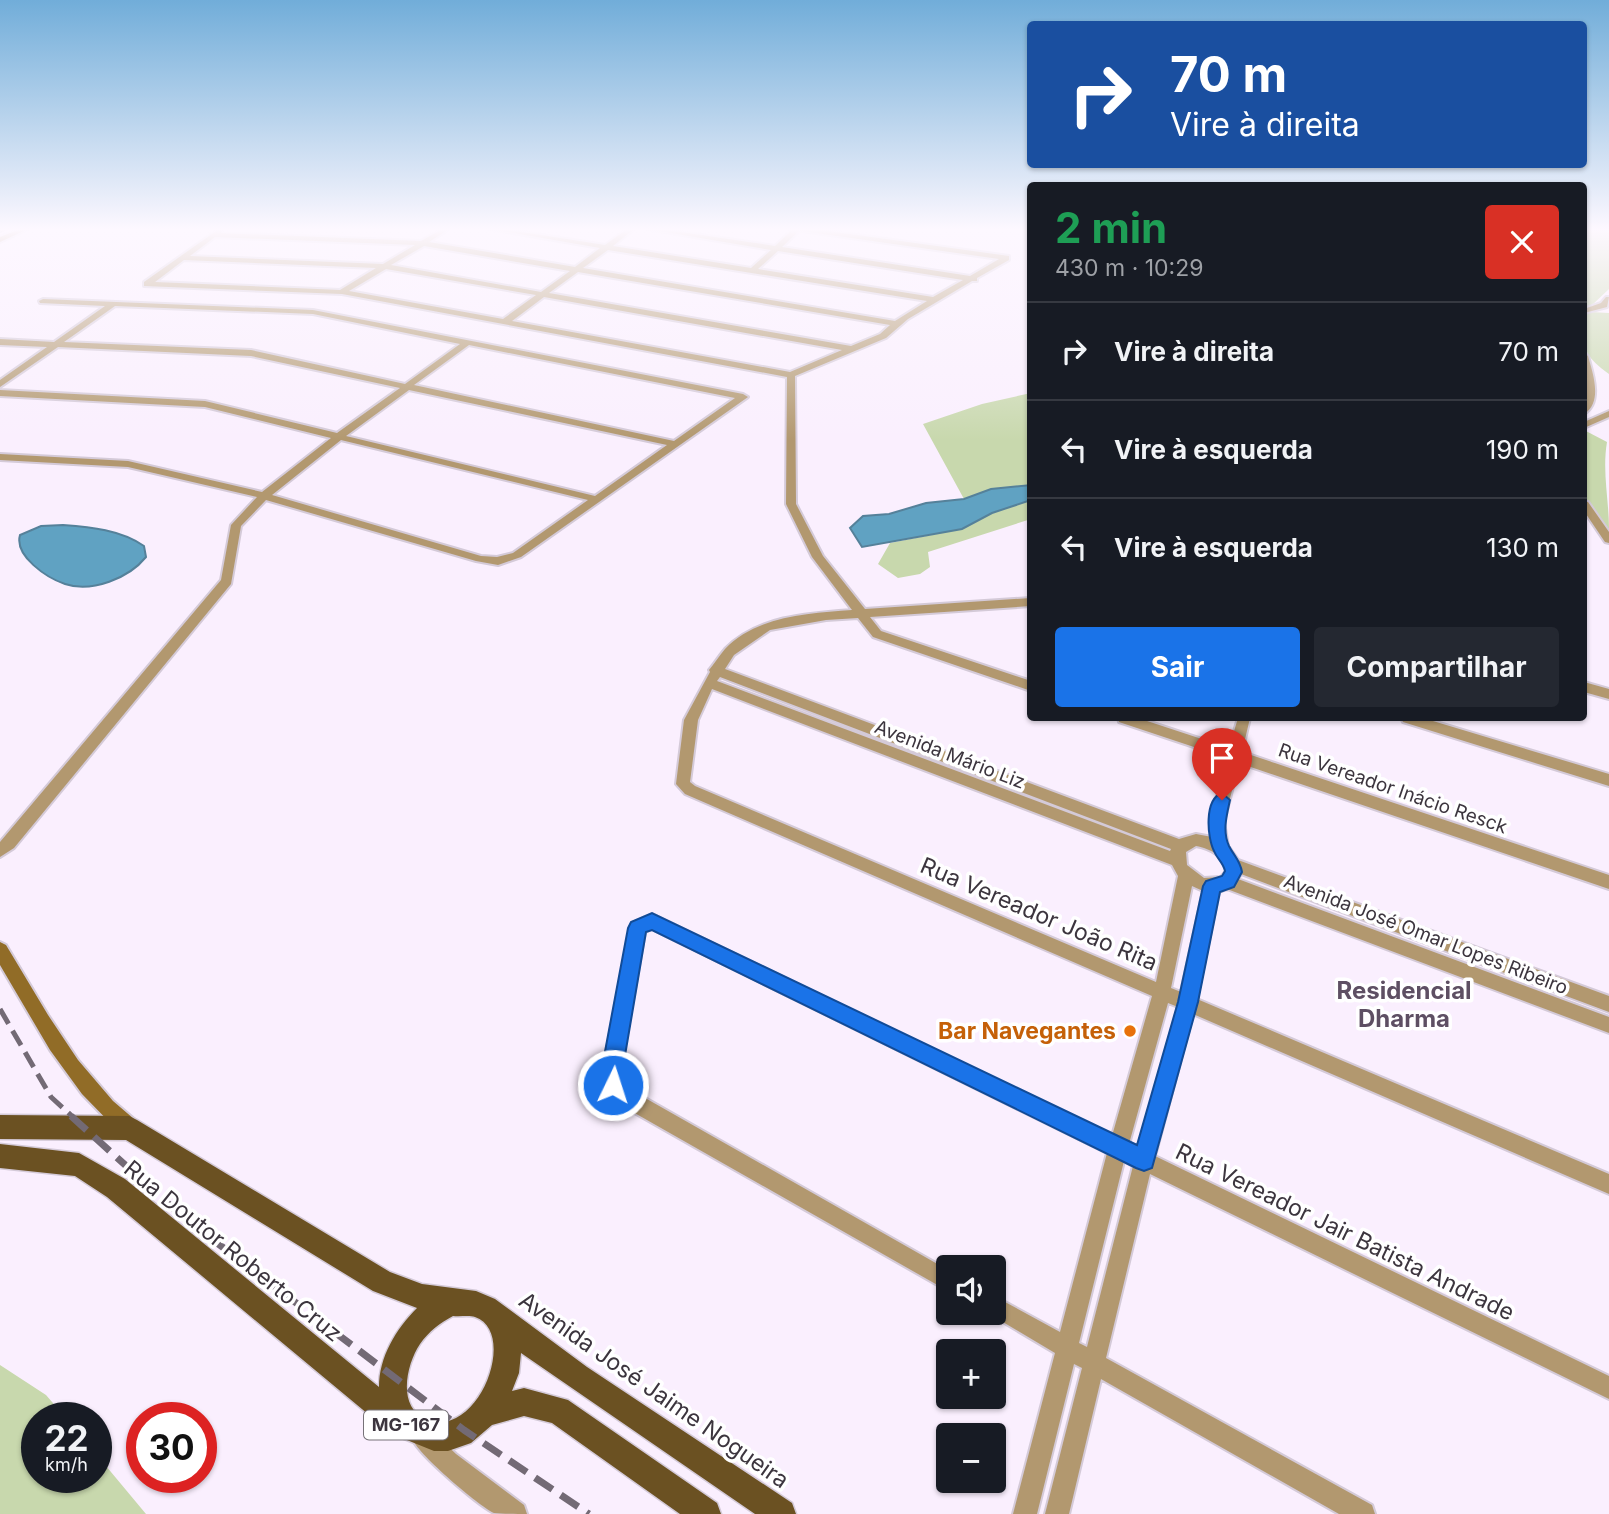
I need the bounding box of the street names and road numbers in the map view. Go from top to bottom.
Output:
street label: Avenida Mário Liz [871,715,1028,794]
street label: Rua Vereador Inácio Resck [1275,738,1511,839]
street label: Rua Vereador João Rita [916,851,1162,977]
street label: Avenida José Omar Lopes Ribeiro [1281,870,1571,999]
street label: Rua Vereador Jair Batista Andrade [1171,1138,1519,1326]
street label: Rua Doutor Roberto Cruz [118,1155,348,1347]
street label: Avenida José Jaime Nogueira [514,1286,794,1494]
road number: MG-167 [364,1410,448,1440]

